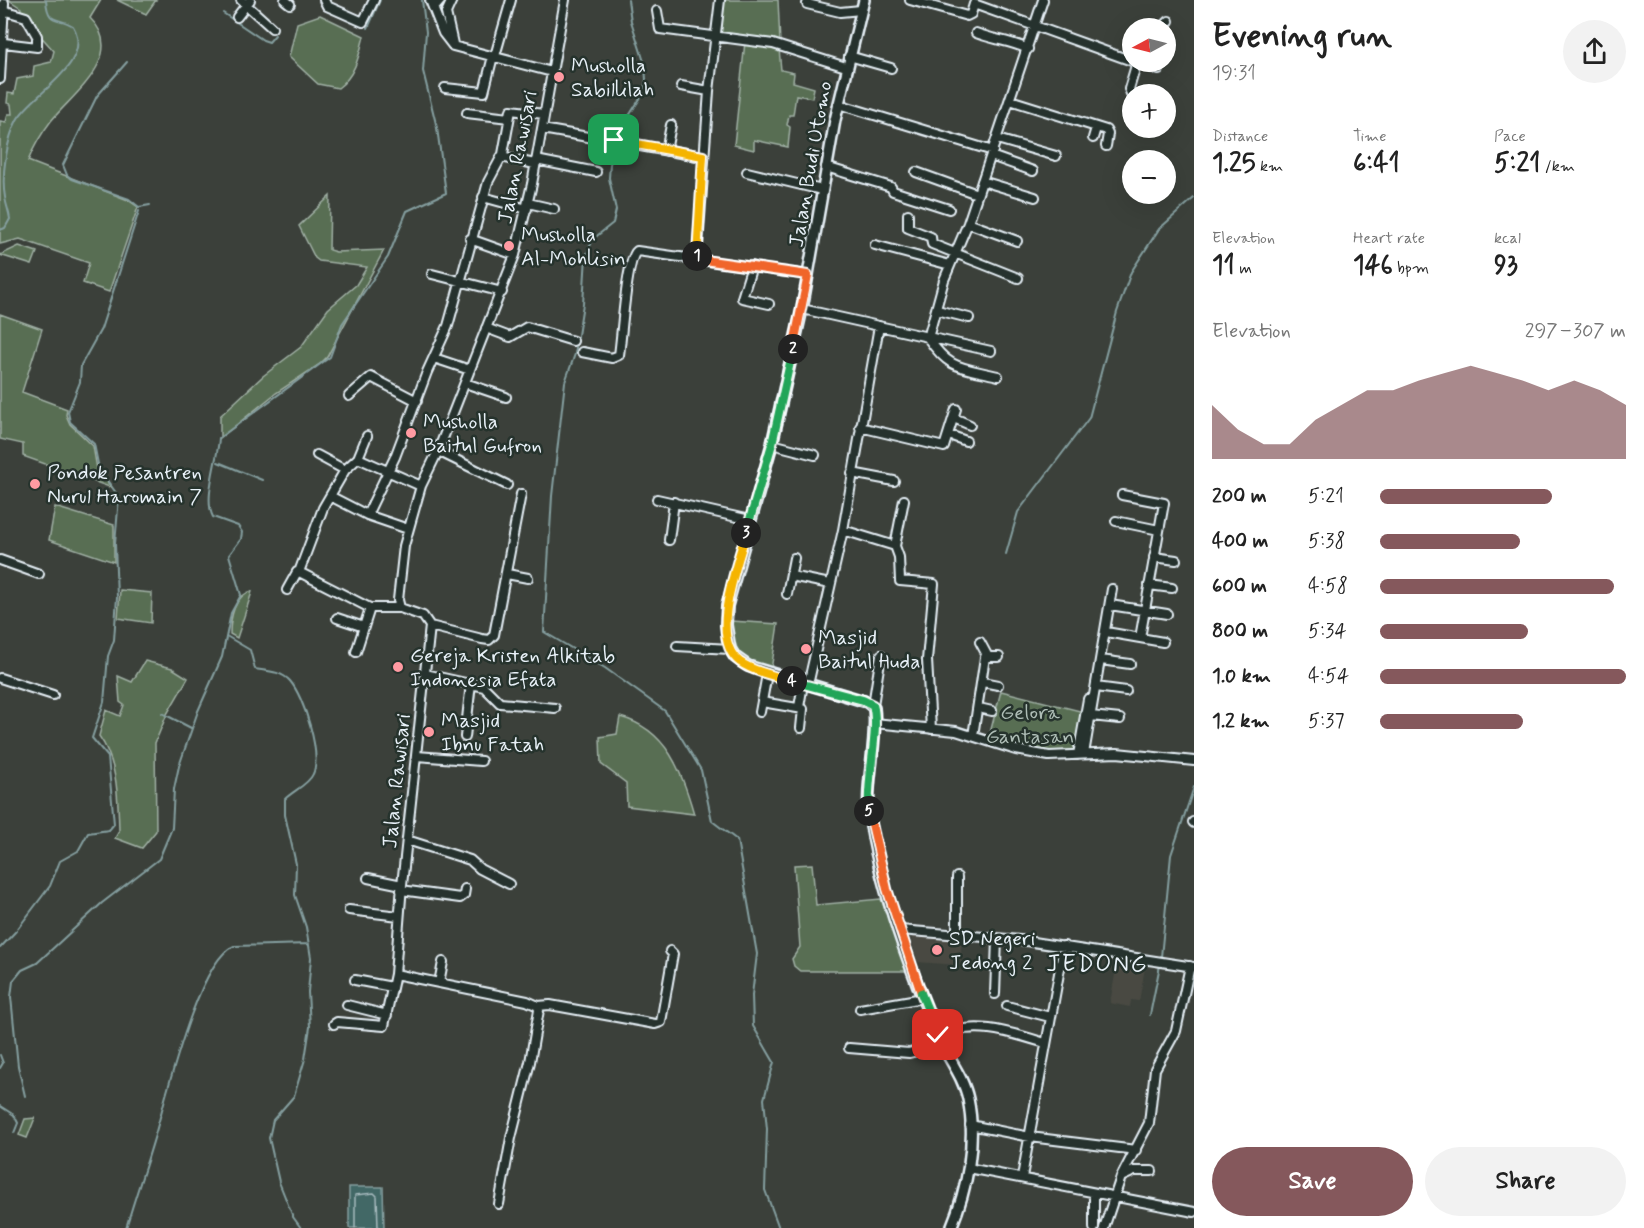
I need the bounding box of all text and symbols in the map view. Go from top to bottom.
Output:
text: Evening run [1212,15,1392,59]
north arrow [1122,18,1176,72]
map controls [1122,18,1176,204]
button: share [1563,20,1626,83]
place label: Musholla Sabillilah [571,52,654,104]
text: 19:31 [1212,60,1256,87]
marker: Musholla Sabillilah [552,70,566,84]
street label: Jalan Budi Utomo [783,79,839,249]
button: + [1122,84,1176,138]
street label: Jalan Rawisari [491,88,545,226]
pin [588,114,639,165]
icon: arrive [597,123,630,156]
text: Distance [1212,126,1268,147]
text: Time [1353,126,1387,147]
text: Pace [1494,126,1526,147]
text: 1.25 [1212,147,1256,181]
text: 6:41 [1353,147,1400,181]
text: 5:21 [1494,147,1540,181]
button: − [1122,150,1176,204]
text: km [1256,156,1283,177]
text: /km [1540,156,1575,177]
place label: Musholla Al-Mohlisin [521,221,626,273]
text: Elevation [1212,228,1275,249]
text: Heart rate [1353,228,1425,249]
text: kcal [1494,228,1521,249]
marker: Musholla Al-Mohlisin [502,239,516,253]
pin: 1 [682,241,712,271]
text: 1 [693,245,701,266]
text: 11 [1212,249,1235,283]
text: 146 [1353,249,1393,283]
text: 93 [1494,249,1518,283]
text: m [1235,258,1252,279]
text: bpm [1393,258,1429,279]
text: Elevation [1212,318,1291,345]
text: 297–307 m [1525,318,1626,345]
pin: 2 [778,334,808,364]
text: 2 [789,338,797,359]
place label: Musholla Baitul Gufron [423,408,542,460]
marker: Musholla Baitul Gufron [404,426,418,440]
place label: Pondok Pesantren Nurul Haromain 7 [47,459,202,511]
marker: Pondok Pesantren Nurul Haromain 7 [28,477,42,491]
text: 200 m [1212,483,1267,510]
text: 5:21 [1308,483,1344,510]
pin: 3 [731,518,761,548]
text: 3 [742,522,750,543]
text: 400 m [1212,528,1268,555]
text: 5:38 [1308,528,1345,555]
text: 600 m [1212,573,1267,600]
text: 4:58 [1308,573,1348,600]
text: 800 m [1212,618,1268,645]
text: 5:34 [1308,618,1347,645]
place label: Masjid Baitul Huda [818,624,920,676]
place label: Gereja Kristen Alkitab Indonesia Efata [410,642,615,694]
marker: Masjid Baitul Huda [799,642,813,656]
marker: Gereja Kristen Alkitab Indonesia Efata [391,660,405,674]
text: 1.0 km [1212,663,1271,690]
text: 4:54 [1308,663,1349,690]
pin: 4 [777,666,807,696]
text: 4 [787,670,797,691]
park label: Gelora Gantasan [986,699,1074,751]
place label: Masjid Ibnu Fatah [441,707,544,759]
text: 1.2 km [1212,708,1269,735]
text: 5:37 [1308,708,1344,735]
street label: Jalan Rawisari [376,712,418,850]
marker: Masjid Ibnu Fatah [422,725,436,739]
pin: 5 [854,796,884,826]
text: 5 [864,800,874,821]
place label: SD Negeri Jedong 2 [949,925,1036,977]
marker: SD Negeri Jedong 2 [930,943,944,957]
district label: JEDONG [1046,949,1148,980]
pin [912,1009,963,1060]
icon: check [921,1018,954,1051]
button: Save [1212,1147,1413,1216]
button: Share [1425,1147,1626,1216]

